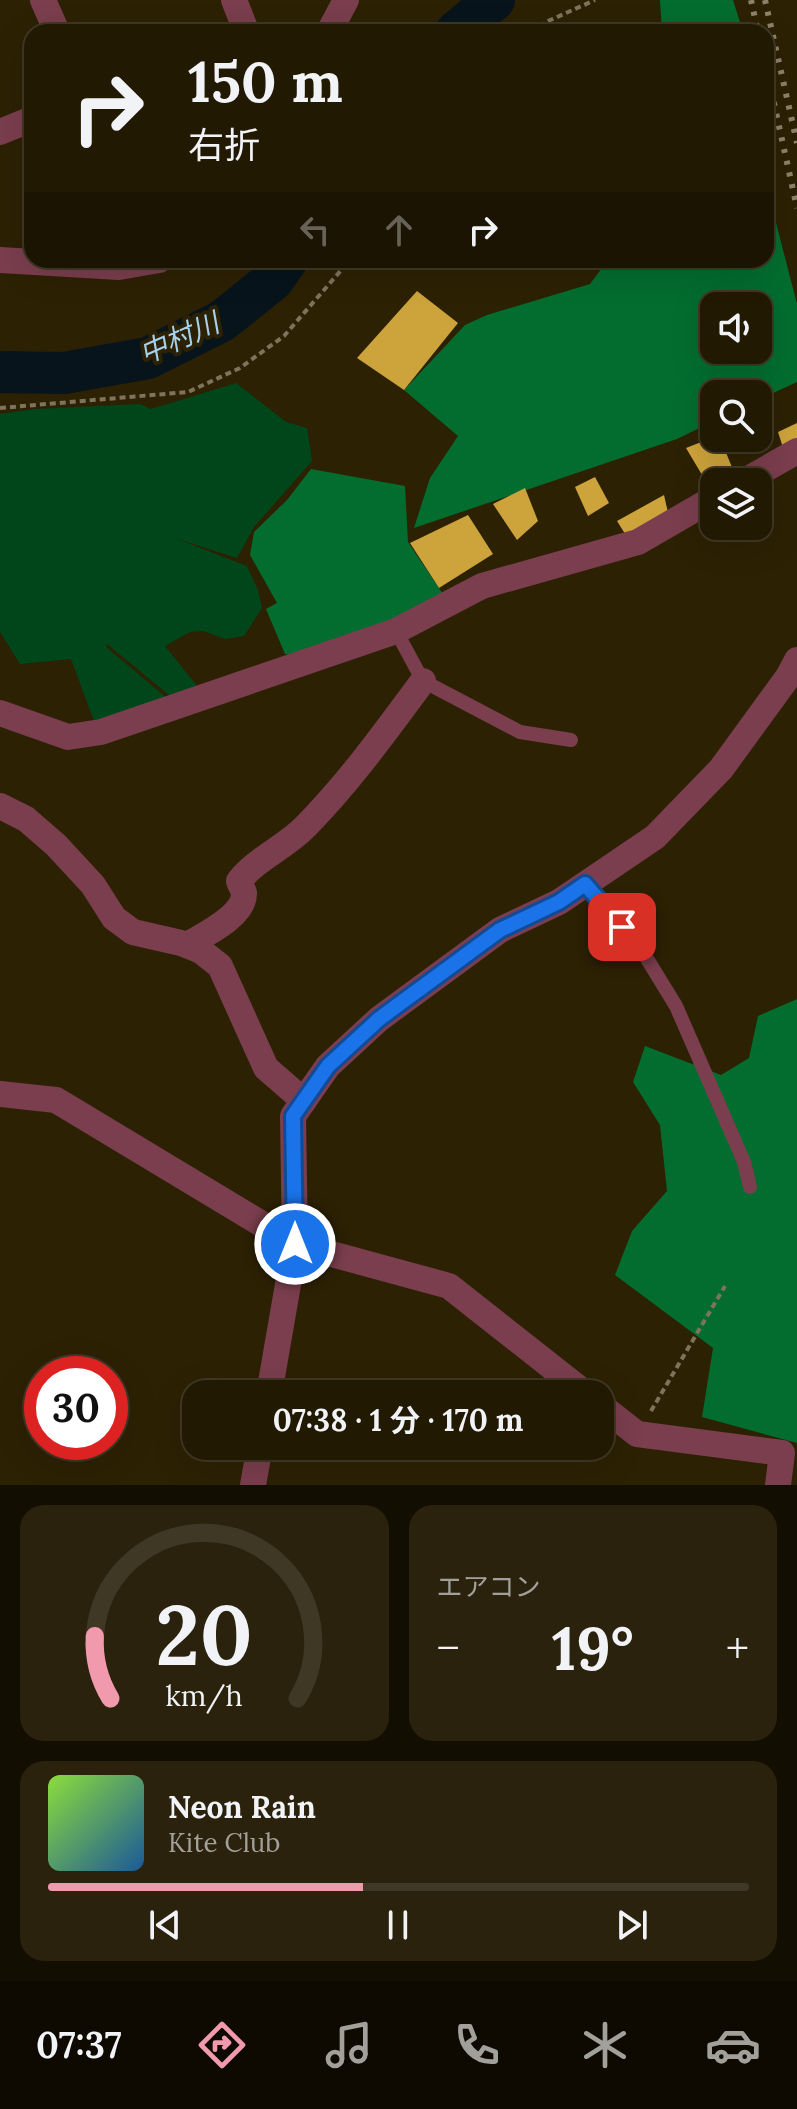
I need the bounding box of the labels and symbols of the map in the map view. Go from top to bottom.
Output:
water label: 中村川 [133,303,227,372]
pin [588,893,656,961]
position arrow [253,1202,337,1286]
speed limit sign: 30 [24,1356,128,1460]

